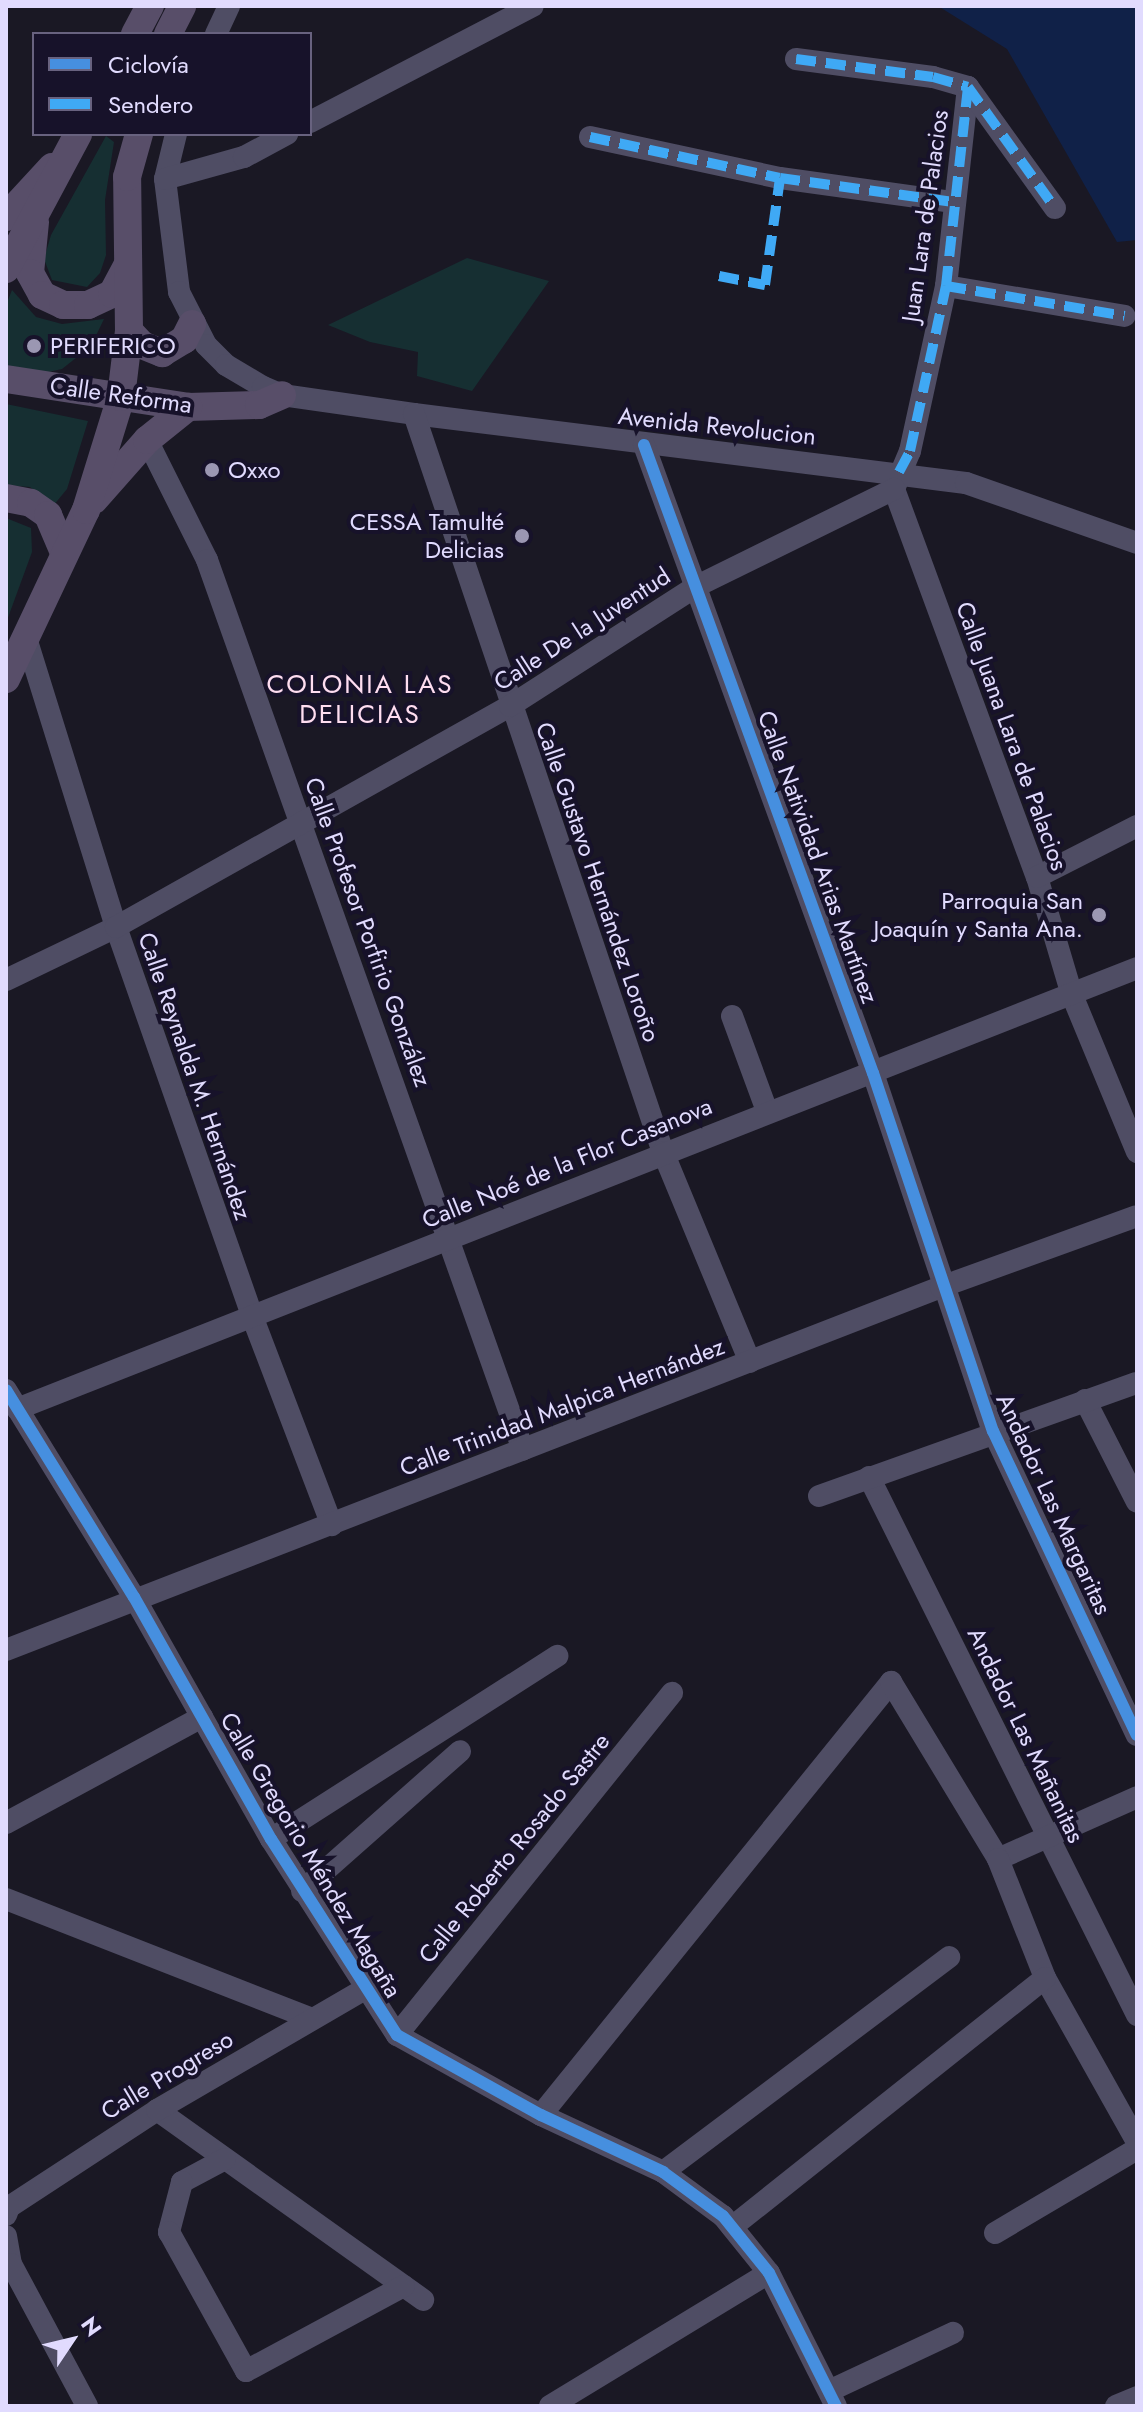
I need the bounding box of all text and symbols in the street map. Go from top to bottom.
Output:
legend [32,32,312,136]
text: Ciclovía [108,47,189,82]
text: Sendero [108,87,193,122]
street label: Juan Lara de Palacios [896,108,954,324]
place label: PERIFERICO [50,332,176,360]
marker: PERIFERICO [25,337,43,355]
street label: Calle Reforma [48,371,194,419]
street label: Avenida Revolucion [617,401,817,451]
place label: Oxxo [228,456,281,484]
marker: Oxxo [203,461,221,479]
place label: CESSA Tamulté Delicias [350,508,504,564]
marker: CESSA Tamulté Delicias [511,525,533,547]
street label: Calle De la Juventud [488,561,676,697]
street label: Calle Juana Lara de Palacios [950,598,1074,874]
district label: COLONIA LAS DELICIAS [266,669,454,730]
street label: Calle Natividad Arias Martínez [752,707,884,1007]
street label: Calle Gustavo Hernández Loroño [530,718,666,1046]
street label: Calle Profesor Porfirio González [299,774,437,1090]
place label: Parroquia San Joaquín y Santa Ana. [874,887,1083,943]
marker: Parroquia San Joaquín y Santa Ana. [1090,906,1108,924]
street label: Calle Reynalda M. Hernández [132,929,258,1223]
street label: Calle Noé de la Flor Casanova [418,1092,716,1234]
street label: Calle Trinidad Malpica Hernández [396,1332,728,1482]
street label: Andador Las Margaritas [990,1389,1118,1619]
street label: Andador Las Mañanitas [961,1623,1091,1847]
street label: Calle Gregorio Méndez Magaña [214,1707,408,2003]
street label: Calle Roberto Rosado Sastre [412,1727,616,1969]
street label: Calle Progreso [96,2024,238,2126]
north arrow [32,2300,112,2380]
text: N [74,2310,110,2343]

